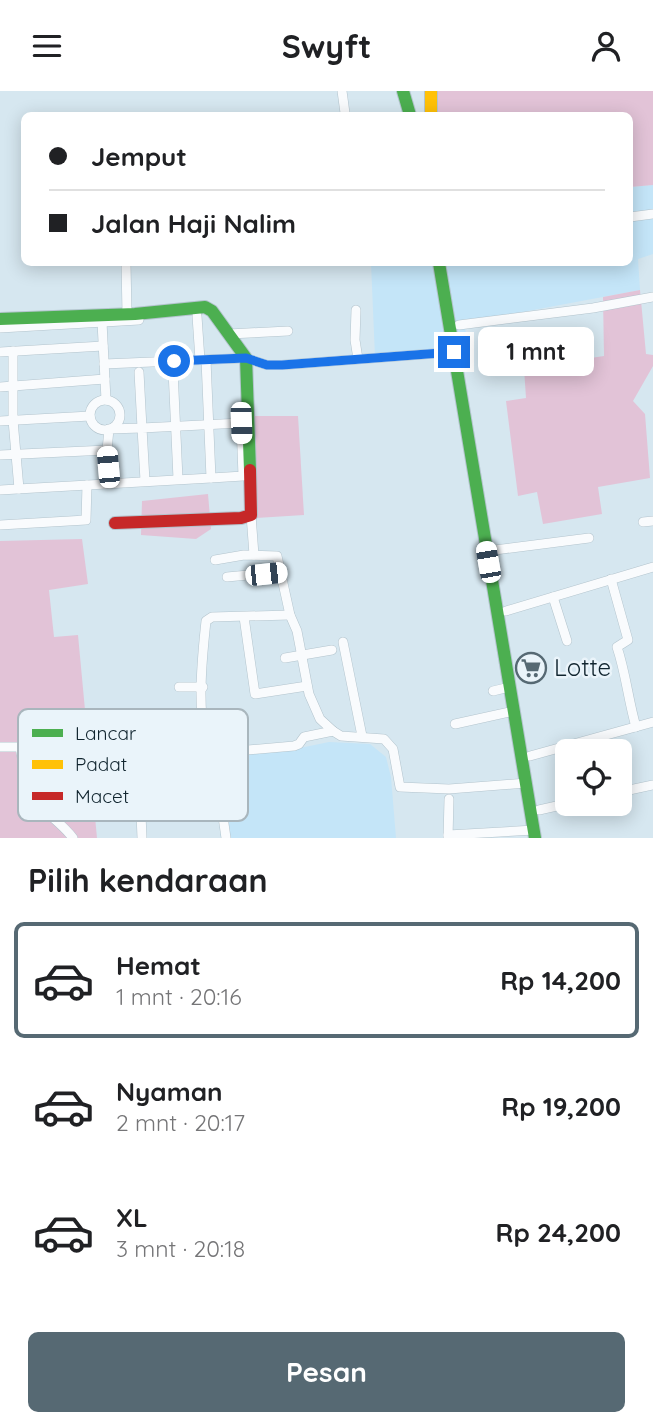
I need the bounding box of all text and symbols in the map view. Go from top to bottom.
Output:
text: Swyft [282,26,371,66]
icon: menu [28,27,66,65]
icon: person [587,27,625,65]
text: Jemput [91,140,187,173]
text: Jalan Haji Nalim [91,207,296,240]
callout: 1 mnt [478,327,594,377]
route end [438,336,470,368]
text: 1 mnt [506,337,566,366]
route start [158,345,190,377]
car [230,402,253,444]
car [96,445,121,489]
car [475,539,502,585]
car [245,561,288,587]
supermarket icon: Lotte [514,651,548,685]
place label: Lotte [554,652,611,682]
legend [18,709,248,821]
text: Lancar [75,721,137,745]
map controls [555,739,632,816]
button: locate [555,739,632,816]
text: Padat [75,752,127,776]
text: Macet [75,784,129,808]
text: Pilih kendaraan [28,860,268,900]
icon: car [32,949,95,1012]
text: Hemat [116,949,201,982]
text: Rp 14,200 [500,964,621,997]
text: 1 mnt · 20:16 [116,982,242,1011]
icon: car [32,1075,95,1138]
text: Nyaman [116,1075,223,1108]
text: Rp 19,200 [501,1090,621,1123]
text: 2 mnt · 20:17 [116,1108,245,1137]
icon: car [32,1201,95,1264]
text: XL [116,1201,148,1234]
text: Rp 24,200 [496,1216,621,1249]
text: 3 mnt · 20:18 [116,1234,245,1263]
button: Pesan [28,1332,625,1412]

